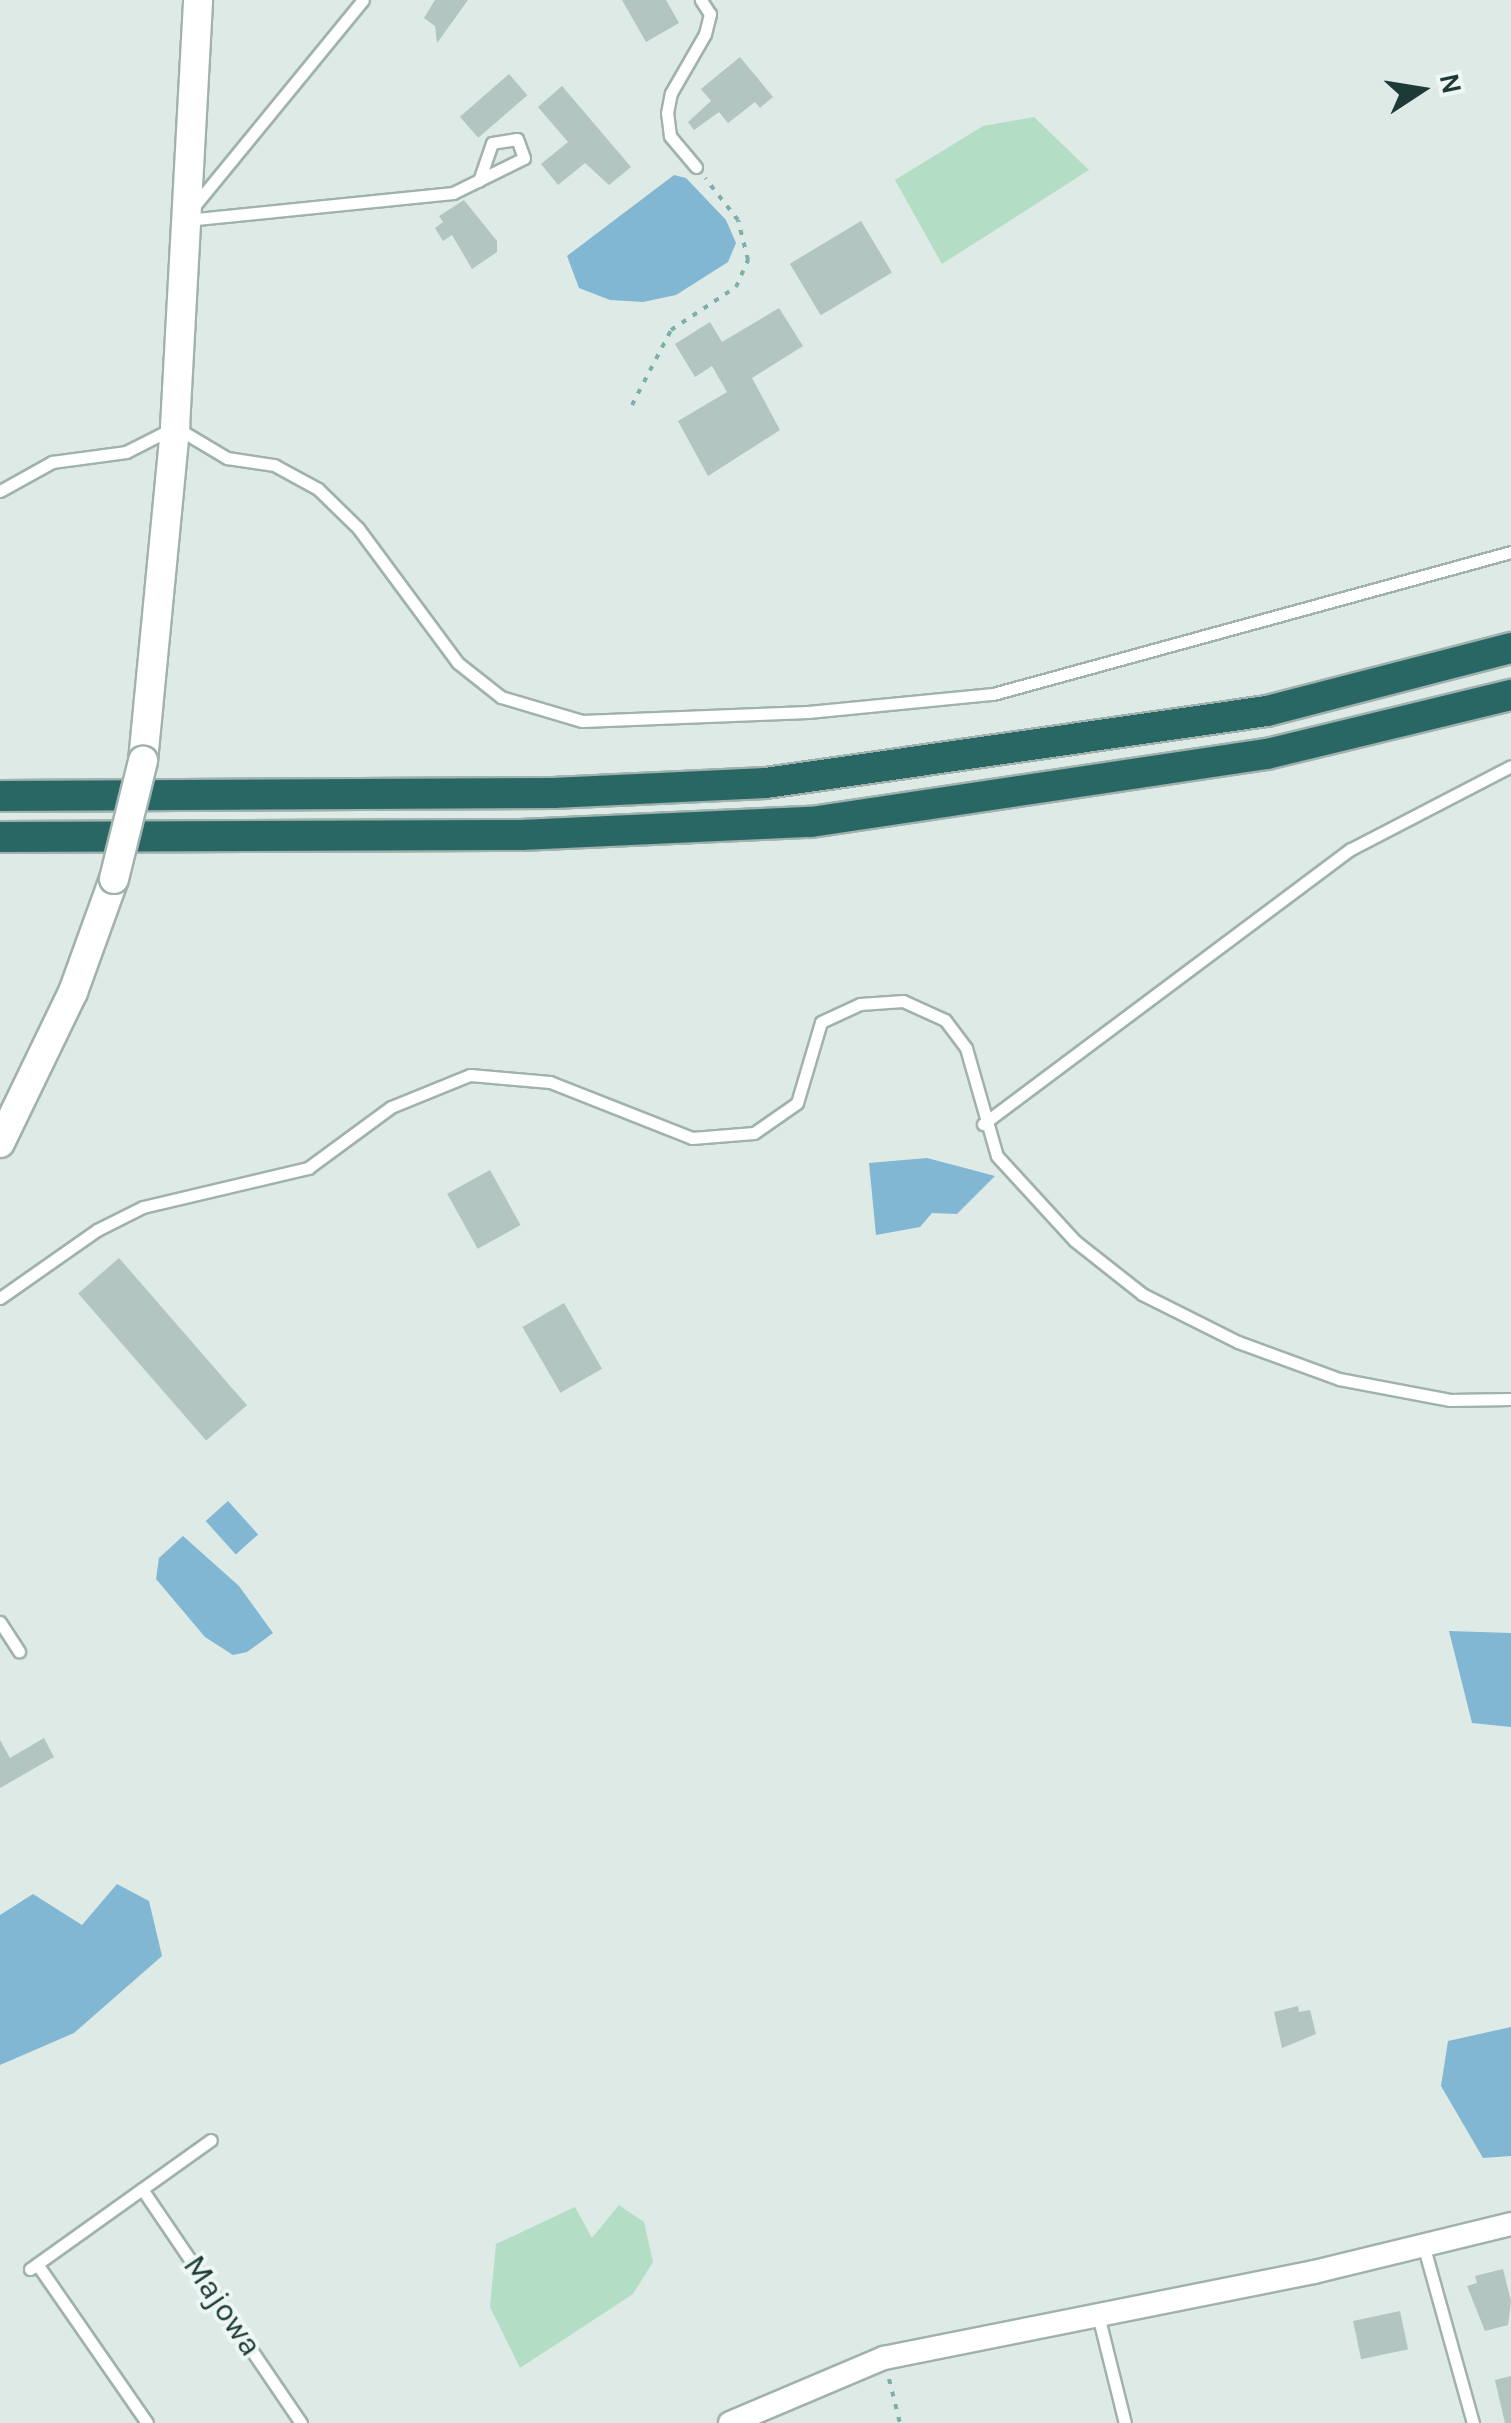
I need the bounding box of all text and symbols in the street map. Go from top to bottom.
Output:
north arrow [1371,40,1471,140]
text: N [1433,70,1469,97]
street label: Majowa [174,2248,270,2364]

